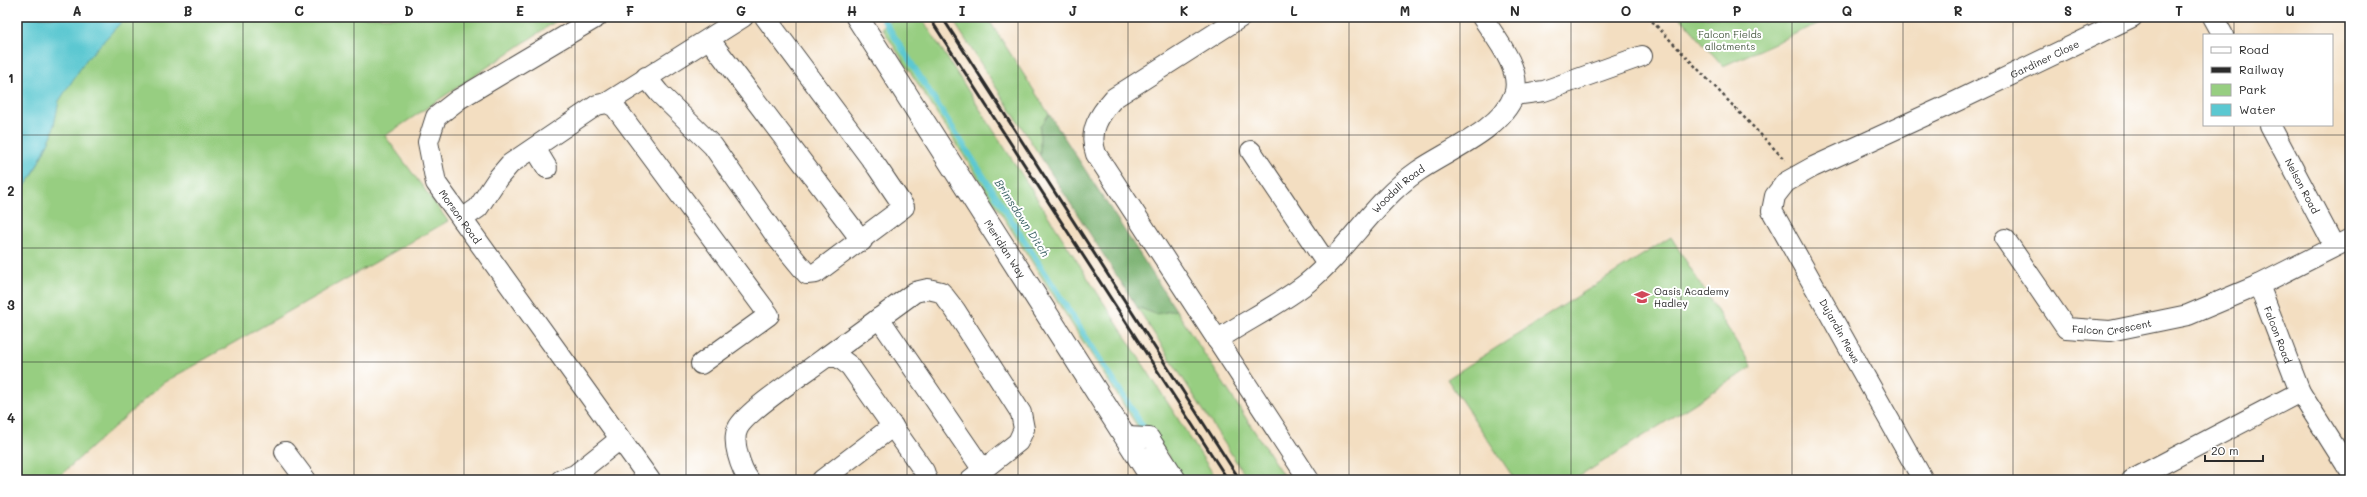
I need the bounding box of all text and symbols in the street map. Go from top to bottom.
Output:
text: A [72,2,82,19]
text: B [184,2,193,19]
text: C [294,2,304,19]
text: D [404,2,414,19]
text: E [516,2,524,19]
text: F [626,2,634,19]
text: G [736,2,746,19]
text: H [847,2,857,19]
text: I [959,2,966,19]
text: J [1069,2,1077,19]
text: K [1180,2,1189,19]
text: L [1290,2,1298,19]
text: M [1400,2,1410,19]
text: N [1510,2,1520,19]
text: O [1621,2,1631,19]
text: P [1733,2,1742,19]
text: Q [1842,2,1852,19]
text: R [1954,2,1963,19]
text: S [2064,2,2072,19]
text: T [2175,2,2183,19]
text: U [2285,2,2295,19]
park label: Falcon Fields allotments [1698,27,1762,53]
legend [2203,34,2333,126]
street label: Gardiner Close [2008,36,2081,81]
text: Road [2239,41,2269,57]
text: Railway [2239,61,2284,77]
text: 1 [8,69,14,86]
text: Park [2239,81,2266,97]
text: Water [2239,101,2276,117]
street label: Nelson Road [2282,156,2323,216]
street label: Woodall Road [1369,162,1427,216]
water label: Brimsdown Ditch [992,176,1053,260]
text: 2 [7,182,15,199]
street label: Morson Road [436,187,484,246]
street label: Meridian Way [981,217,1029,281]
place label: Oasis Academy Hadley [1654,284,1729,310]
school or university icon: Oasis Academy Hadley [1633,288,1651,306]
text: 3 [7,296,15,313]
street label: Dujardin Mews [1816,296,1864,366]
street label: Falcon Road [2261,304,2295,365]
street label: Falcon Crescent [2072,316,2153,338]
text: 4 [7,409,15,426]
scale bar [2205,437,2263,463]
text: 20 m [2211,442,2239,458]

